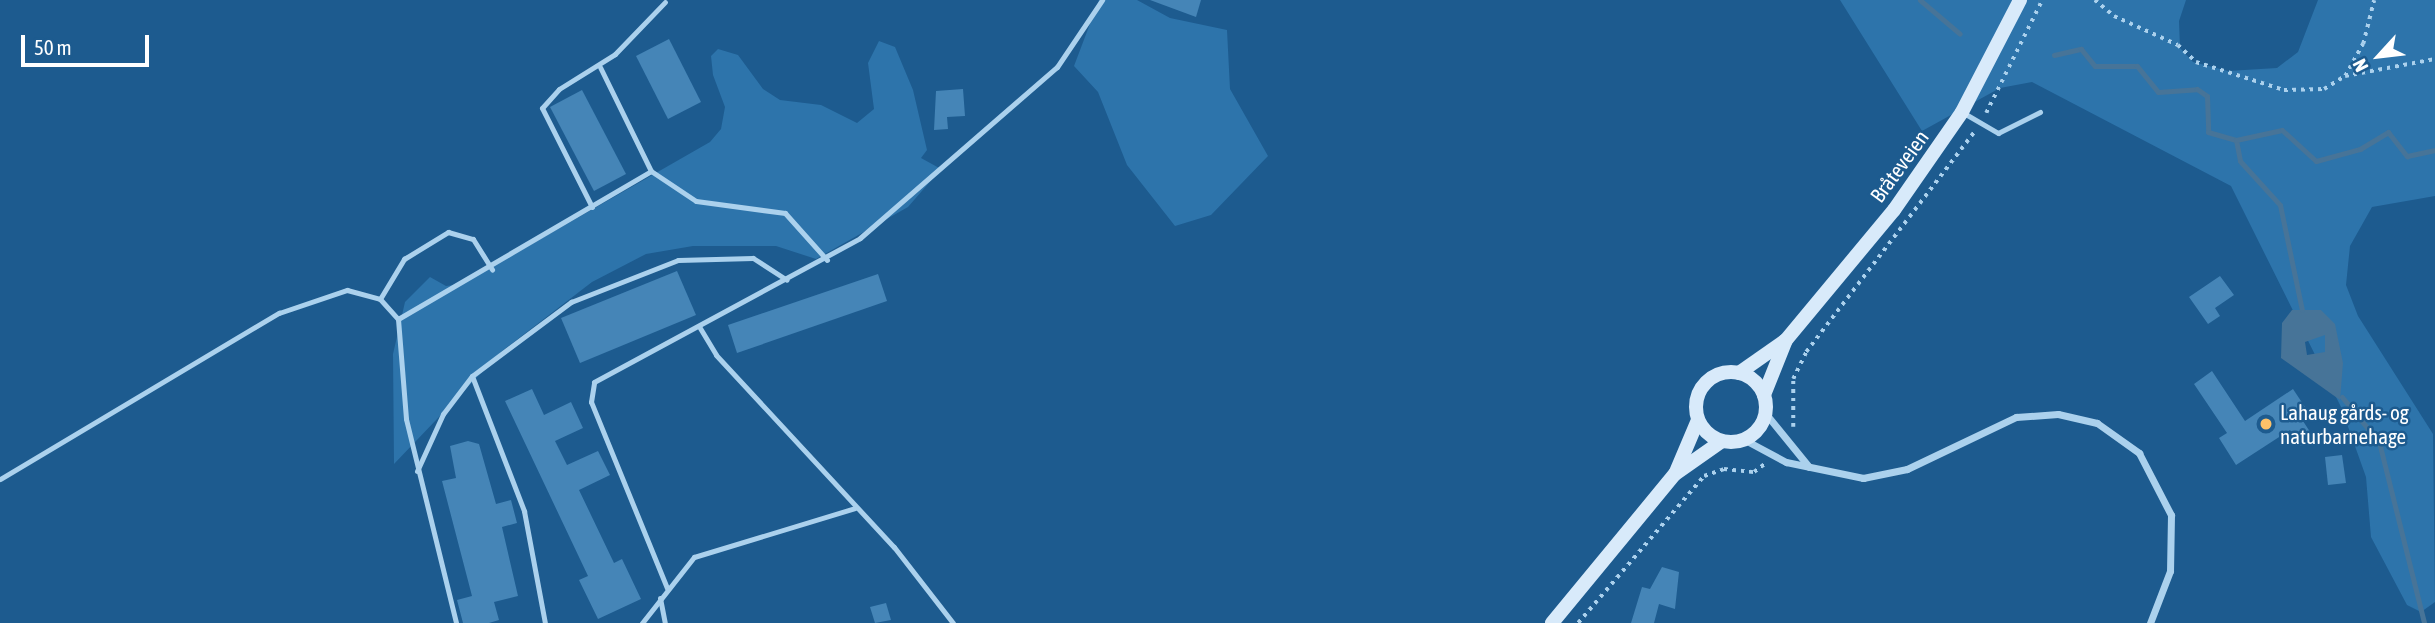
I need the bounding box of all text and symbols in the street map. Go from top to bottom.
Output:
scale bar [24,21,152,65]
north arrow [2344,21,2414,91]
text: 50 m [34,35,72,59]
text: N [2348,56,2373,76]
street label: Bråteveien [1864,125,1934,207]
place label: Lahaug gårds- og naturbarnehage [2280,399,2409,449]
marker: Lahaug gårds- og naturbarnehage [2258,416,2274,432]

